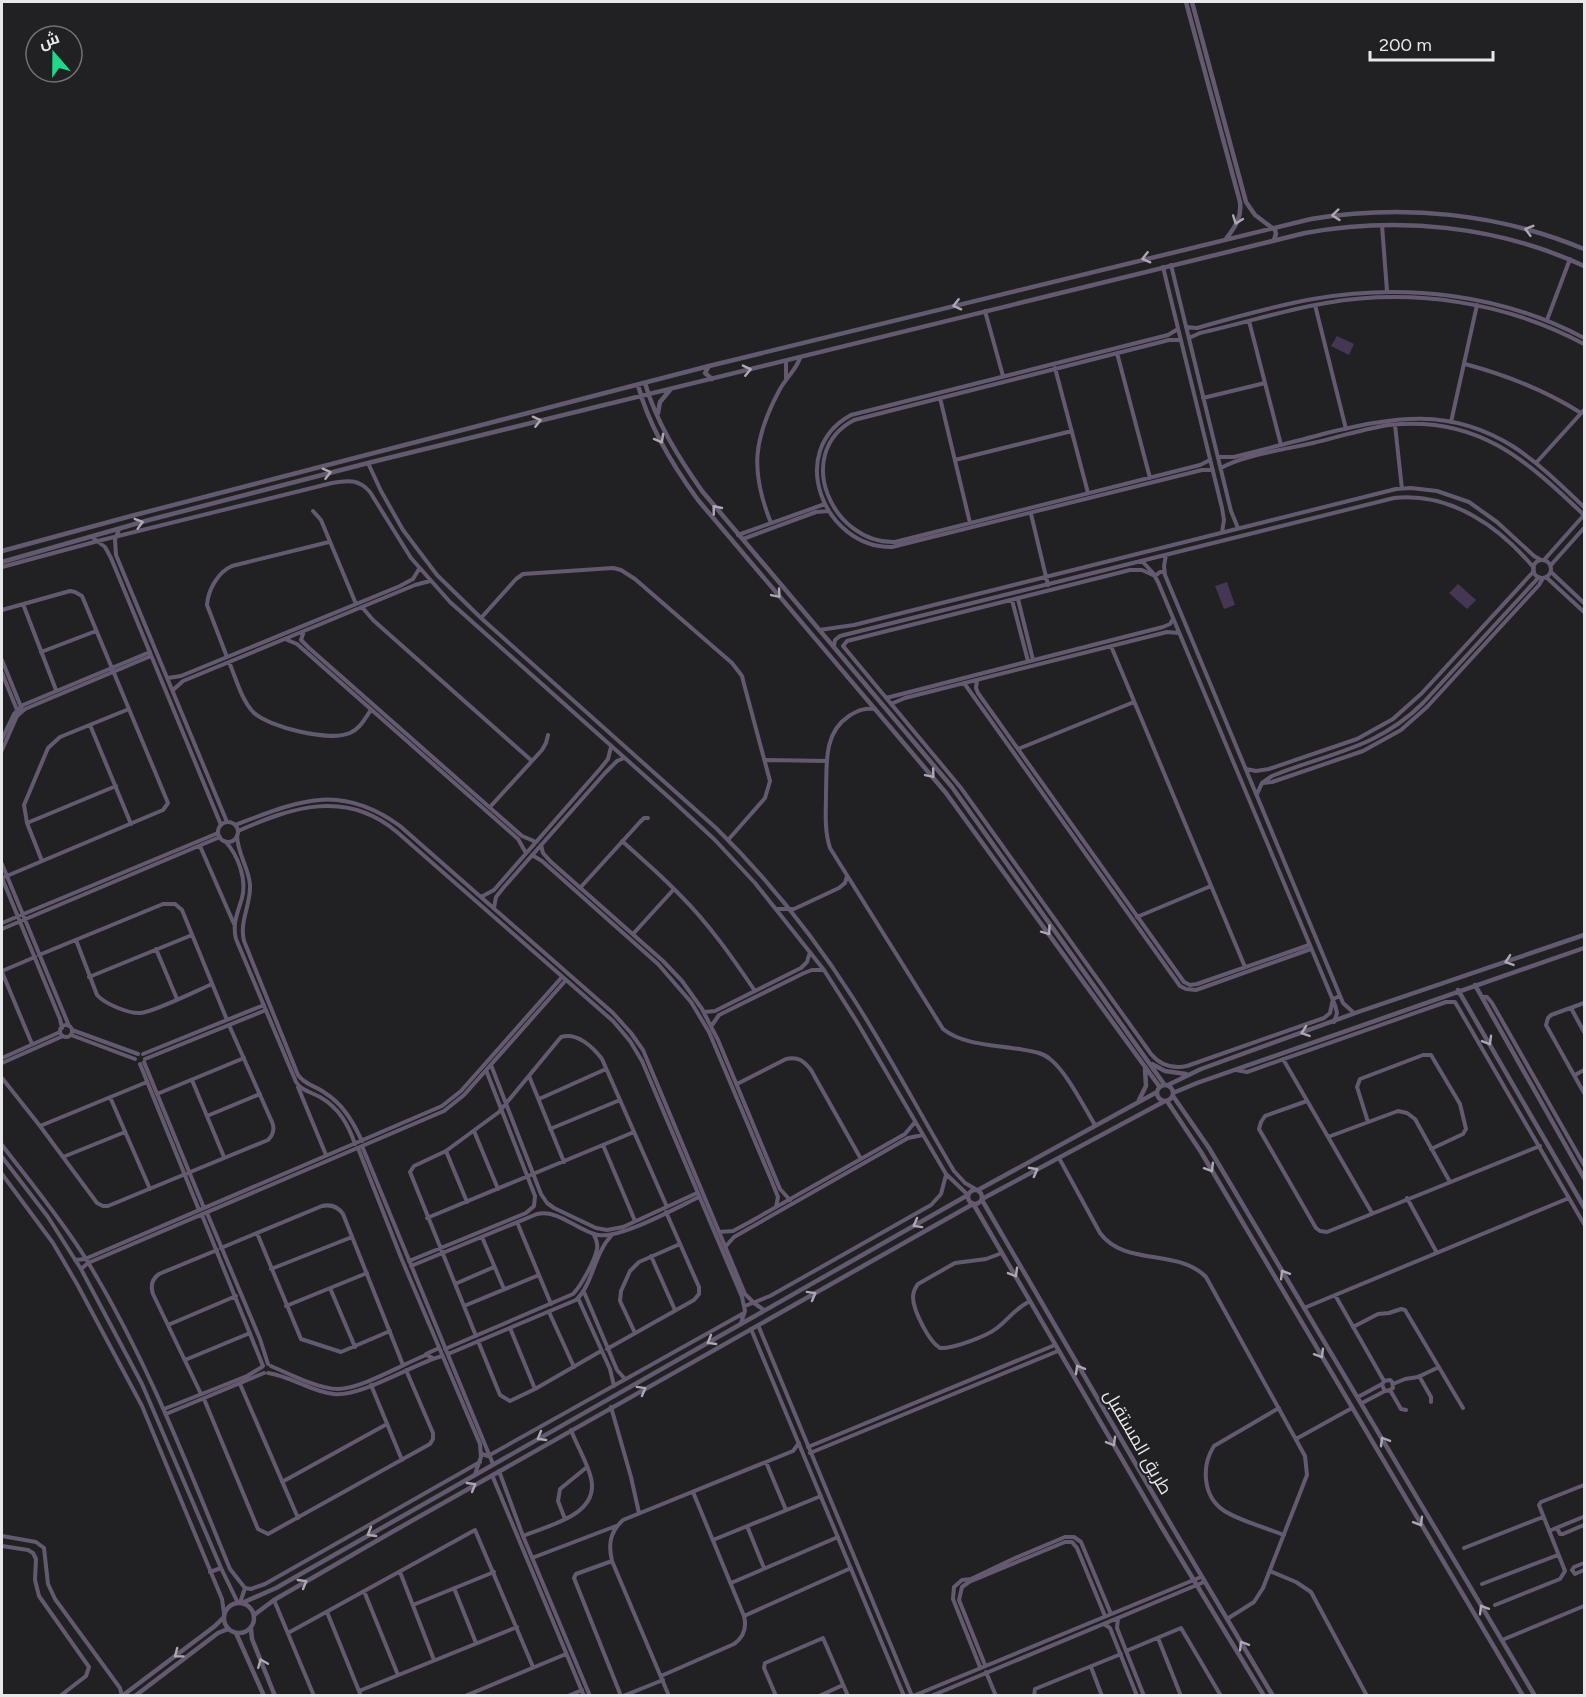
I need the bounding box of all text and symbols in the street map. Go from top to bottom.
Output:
north arrow [24,24,84,84]
scale bar [1370,24,1493,62]
text: ش [36,28,62,53]
text: 200 m [1379,34,1432,56]
one-way arrow [1332,208,1341,221]
one-way arrow [1232,214,1245,225]
one-way arrow [1524,225,1535,237]
one-way arrow [1141,251,1151,264]
one-way arrow [952,297,962,310]
one-way arrow [742,365,752,378]
one-way arrow [532,416,542,429]
one-way arrow [653,433,664,443]
one-way arrow [322,468,332,481]
one-way arrow [712,504,723,515]
one-way arrow [133,518,144,530]
one-way arrow [770,587,781,598]
one-way arrow [924,767,935,778]
one-way arrow [1040,925,1051,936]
one-way arrow [1504,953,1515,966]
one-way arrow [1300,1025,1311,1038]
one-way arrow [1480,1035,1492,1045]
one-way arrow [1202,1162,1214,1172]
one-way arrow [1028,1167,1038,1178]
one-way arrow [913,1217,923,1228]
one-way arrow [1007,1267,1018,1277]
one-way arrow [1279,1270,1291,1280]
one-way arrow [806,1291,816,1302]
one-way arrow [707,1333,717,1345]
one-way arrow [1312,1348,1324,1358]
one-way arrow [1075,1365,1087,1375]
one-way arrow [636,1386,646,1397]
street label: طريق المستقبل [1098,1386,1177,1499]
one-way arrow [537,1429,547,1441]
one-way arrow [1105,1436,1116,1446]
one-way arrow [1380,1437,1391,1447]
one-way arrow [466,1482,476,1494]
one-way arrow [1412,1516,1423,1526]
one-way arrow [367,1526,378,1537]
one-way arrow [297,1579,307,1590]
one-way arrow [1479,1605,1491,1615]
one-way arrow [1238,1641,1250,1651]
one-way arrow [174,1646,185,1657]
one-way arrow [257,1658,269,1669]

